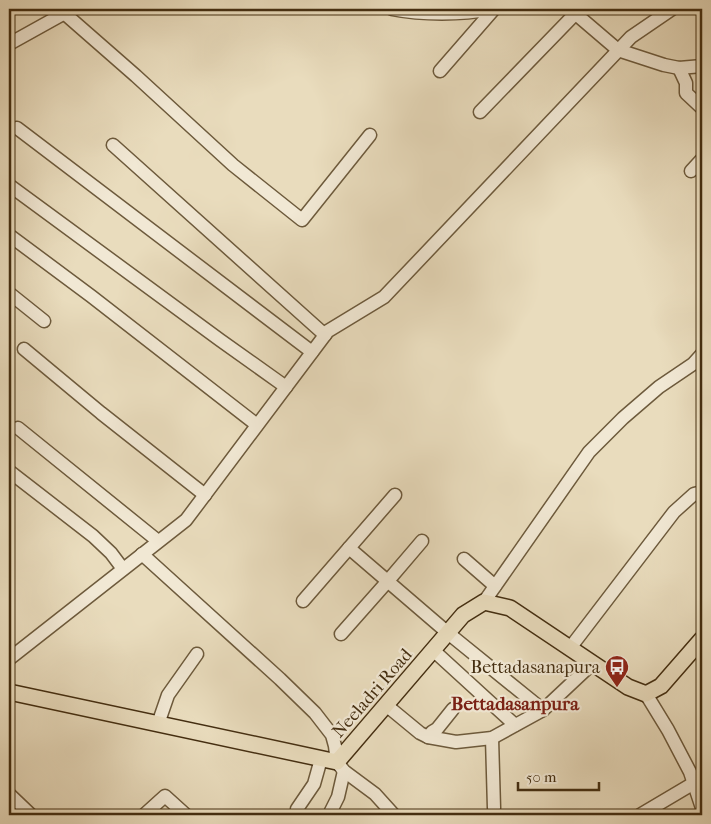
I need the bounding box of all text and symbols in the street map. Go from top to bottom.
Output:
street label: Neeladri Road [328,644,417,742]
bus stop icon: Bettadasanapura [604,654,630,688]
place label: Bettadasanapura [471,657,601,678]
district label: Bettadasanpura [451,693,580,715]
scale bar [518,759,600,791]
text: 50 m [526,768,557,786]

